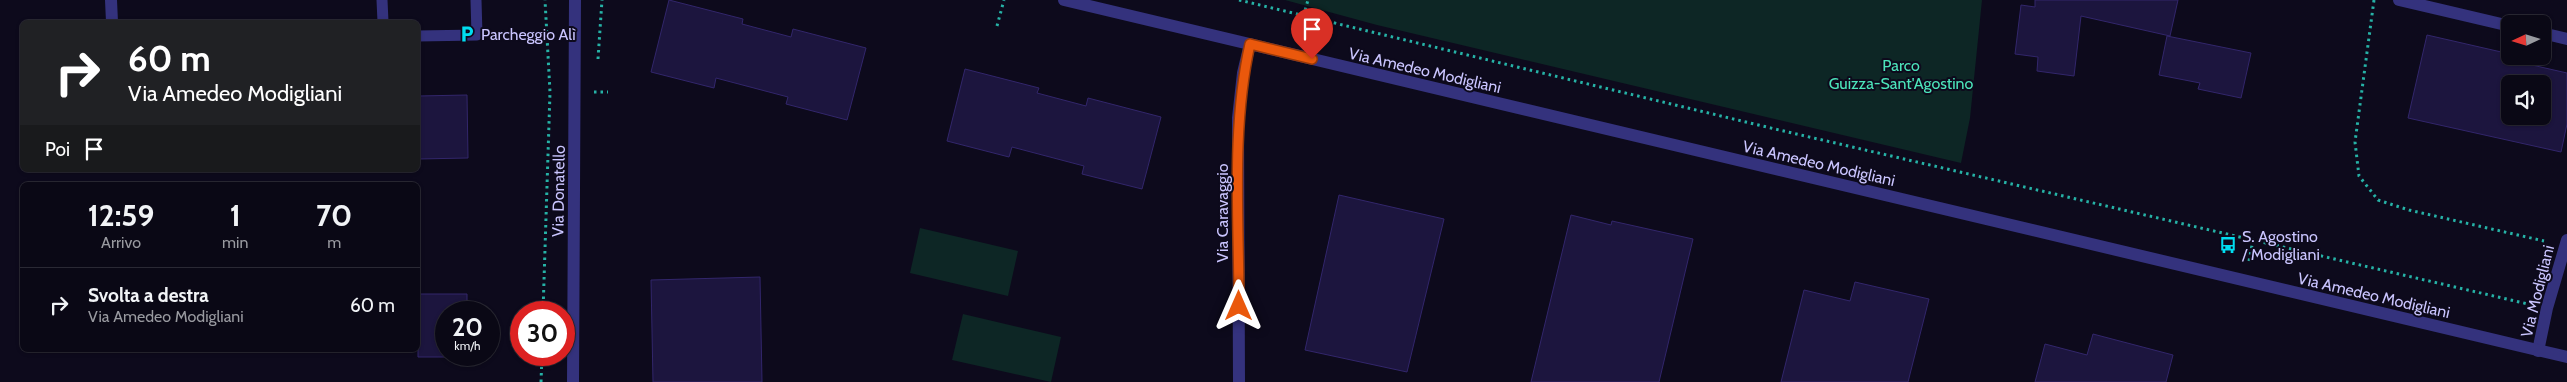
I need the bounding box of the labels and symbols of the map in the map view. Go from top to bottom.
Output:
pin [1291,8,1333,59]
north arrow [2501,15,2551,65]
parking icon: Parcheggio Alì [457,24,477,44]
place label: Parcheggio Alì [481,25,576,44]
street label: Via Amedeo Modigliani [1347,44,1503,97]
park label: Parco Guizza-Sant'Agostino [1829,56,1974,93]
street label: Via Amedeo Modigliani [1741,137,1897,190]
street label: Via Donatello [548,145,569,237]
street label: Via Caravaggio [1213,163,1232,262]
place label: S. Agostino / Modigliani [2241,227,2320,264]
bus stop icon: S. Agostino / Modigliani [2218,235,2238,255]
street label: Via Modigliani [2517,243,2558,339]
street label: Via Amedeo Modigliani [2296,269,2452,322]
position arrow [1212,279,1264,331]
speed limit sign: 30 [510,301,575,366]

